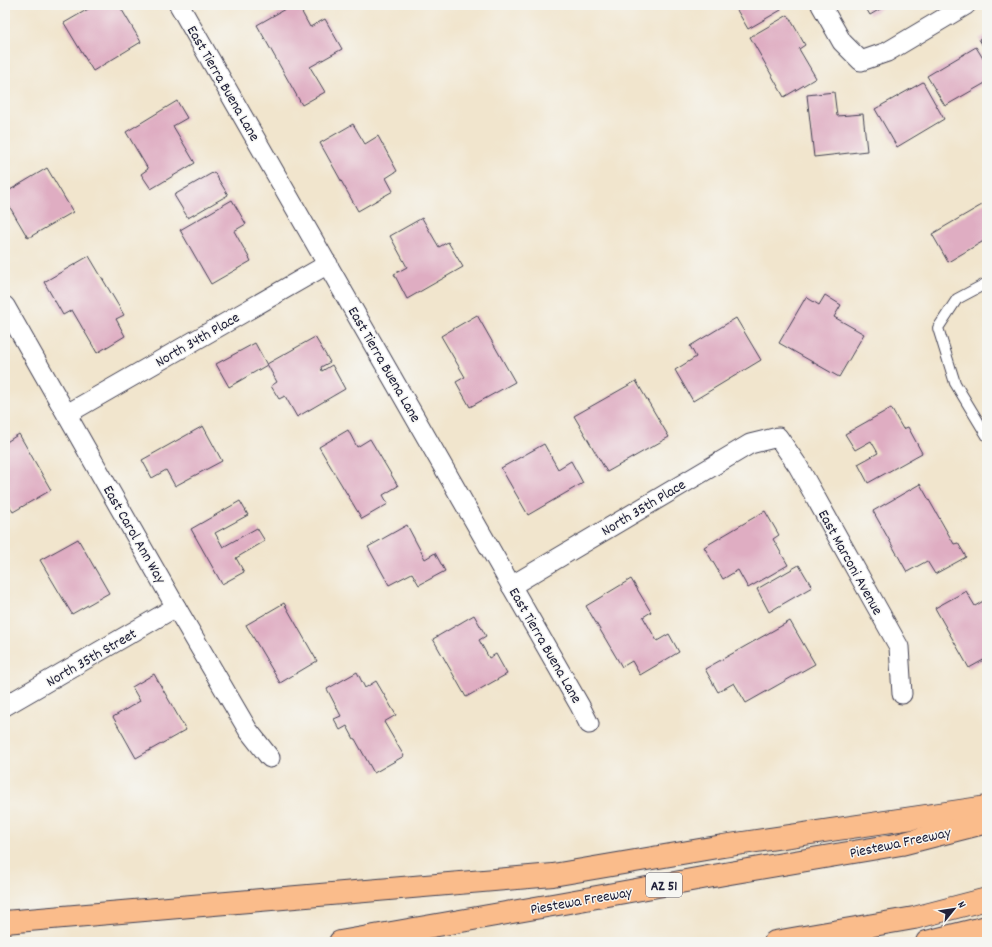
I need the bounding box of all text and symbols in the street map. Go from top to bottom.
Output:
street label: East Tierra Buena Lane [180,22,265,146]
street label: East Tierra Buena Lane [341,303,426,427]
street label: North 34th Place [152,307,245,374]
street label: North 35th Place [598,475,691,543]
street label: East Carol Ann Way [96,482,171,589]
street label: East Marconi Avenue [811,506,888,620]
street label: East Tierra Buena Lane [502,584,587,708]
street label: North 35th Street [43,624,142,694]
street label: Piestewa Freeway [848,822,954,865]
road number: AZ 51 [646,873,682,897]
street label: Piestewa Freeway [529,882,635,922]
north arrow [934,889,974,929]
text: N [953,899,969,912]

